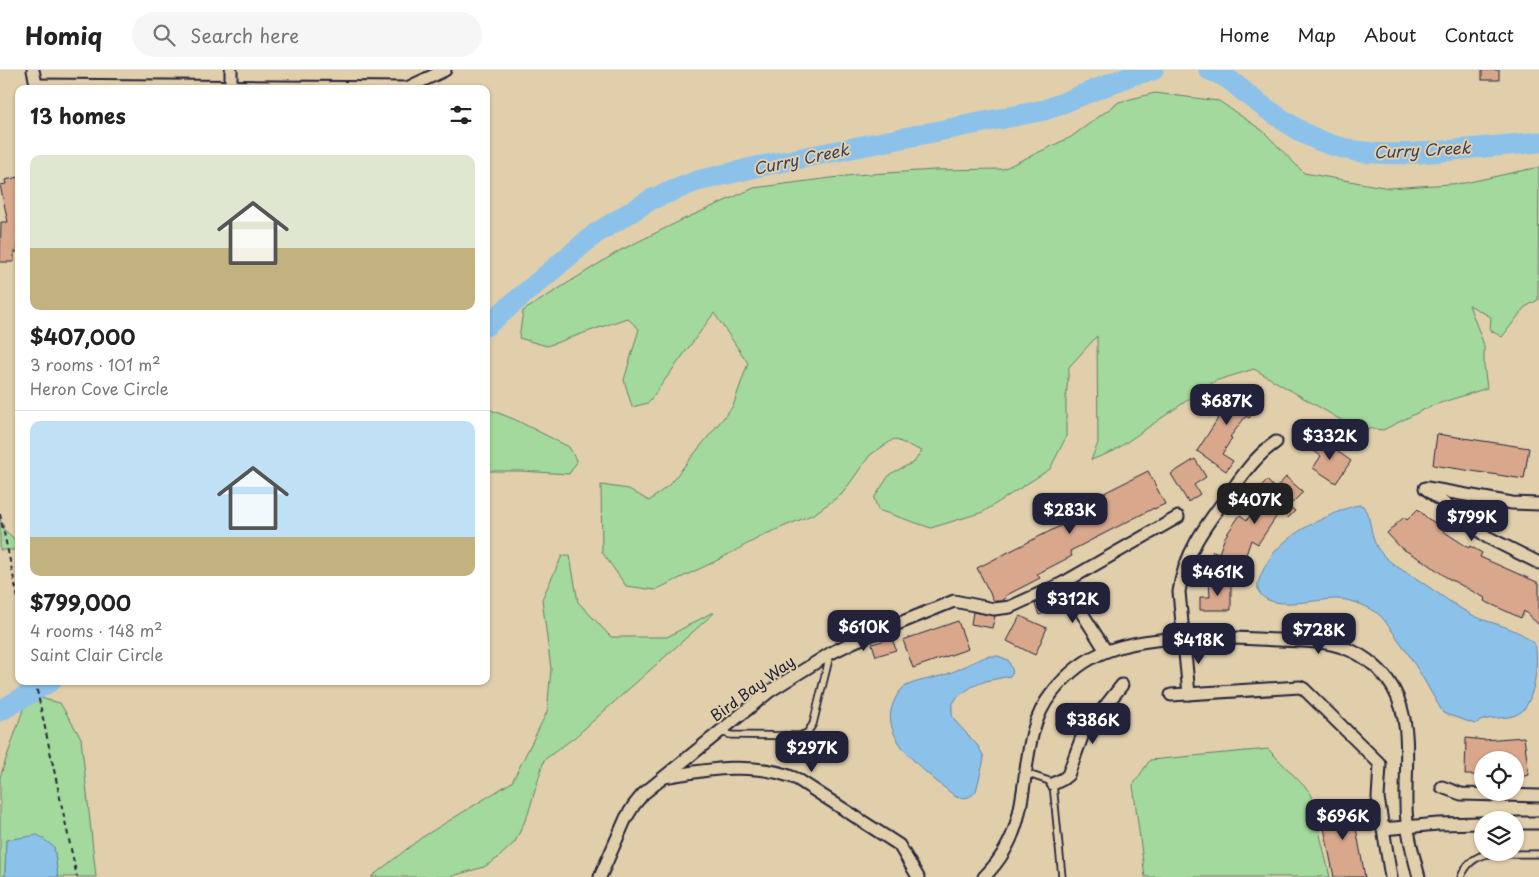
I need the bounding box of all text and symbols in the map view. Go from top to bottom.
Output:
search box [132,12,482,57]
text: Homiq [25,17,102,53]
icon: search [150,21,178,49]
text: Search here [190,21,299,49]
text: Home [1219,21,1269,48]
text: Map [1297,21,1336,48]
text: About [1364,21,1416,48]
text: Contact [1444,21,1514,48]
text: 13 homes [30,99,126,131]
icon: filters [447,101,475,129]
water label: Curry Creek [1373,134,1472,164]
water label: Curry Creek [751,136,852,180]
icon: home [208,188,298,278]
text: $407,000 [30,320,135,352]
text: 3 rooms · 101 m² [30,352,161,376]
text: Heron Cove Circle [30,376,169,400]
pin: $687K [1192,384,1262,426]
text: $687K [1201,388,1253,412]
pin: $332K [1295,418,1365,461]
text: $332K [1303,423,1357,447]
icon: home [208,453,298,543]
pin: $407K [1220,482,1290,525]
text: $407K [1228,487,1282,511]
pin: $283K [1035,492,1105,535]
text: $283K [1043,497,1097,521]
pin: $799K [1437,500,1507,542]
text: $799K [1447,504,1497,528]
pin: $461K [1183,554,1253,597]
text: $461K [1192,559,1244,583]
pin: $312K [1038,582,1108,624]
text: $799,000 [30,586,131,618]
text: $312K [1047,586,1099,610]
pin: $610K [829,610,899,652]
pin: $728K [1284,612,1354,655]
text: $610K [838,614,890,638]
text: $728K [1293,617,1345,641]
text: 4 rooms · 148 m² [30,618,163,642]
pin: $418K [1164,622,1234,665]
text: $418K [1174,627,1224,651]
text: Saint Clair Circle [30,642,163,666]
street label: Bird Bay Way [705,649,799,726]
pin: $386K [1058,702,1128,745]
text: $386K [1066,707,1120,731]
pin: $297K [777,730,847,773]
text: $297K [786,735,838,759]
map controls [1474,751,1524,861]
button: locate [1474,751,1524,801]
pin: $696K [1308,798,1378,841]
text: $696K [1317,803,1369,827]
button: layers [1474,811,1524,861]

